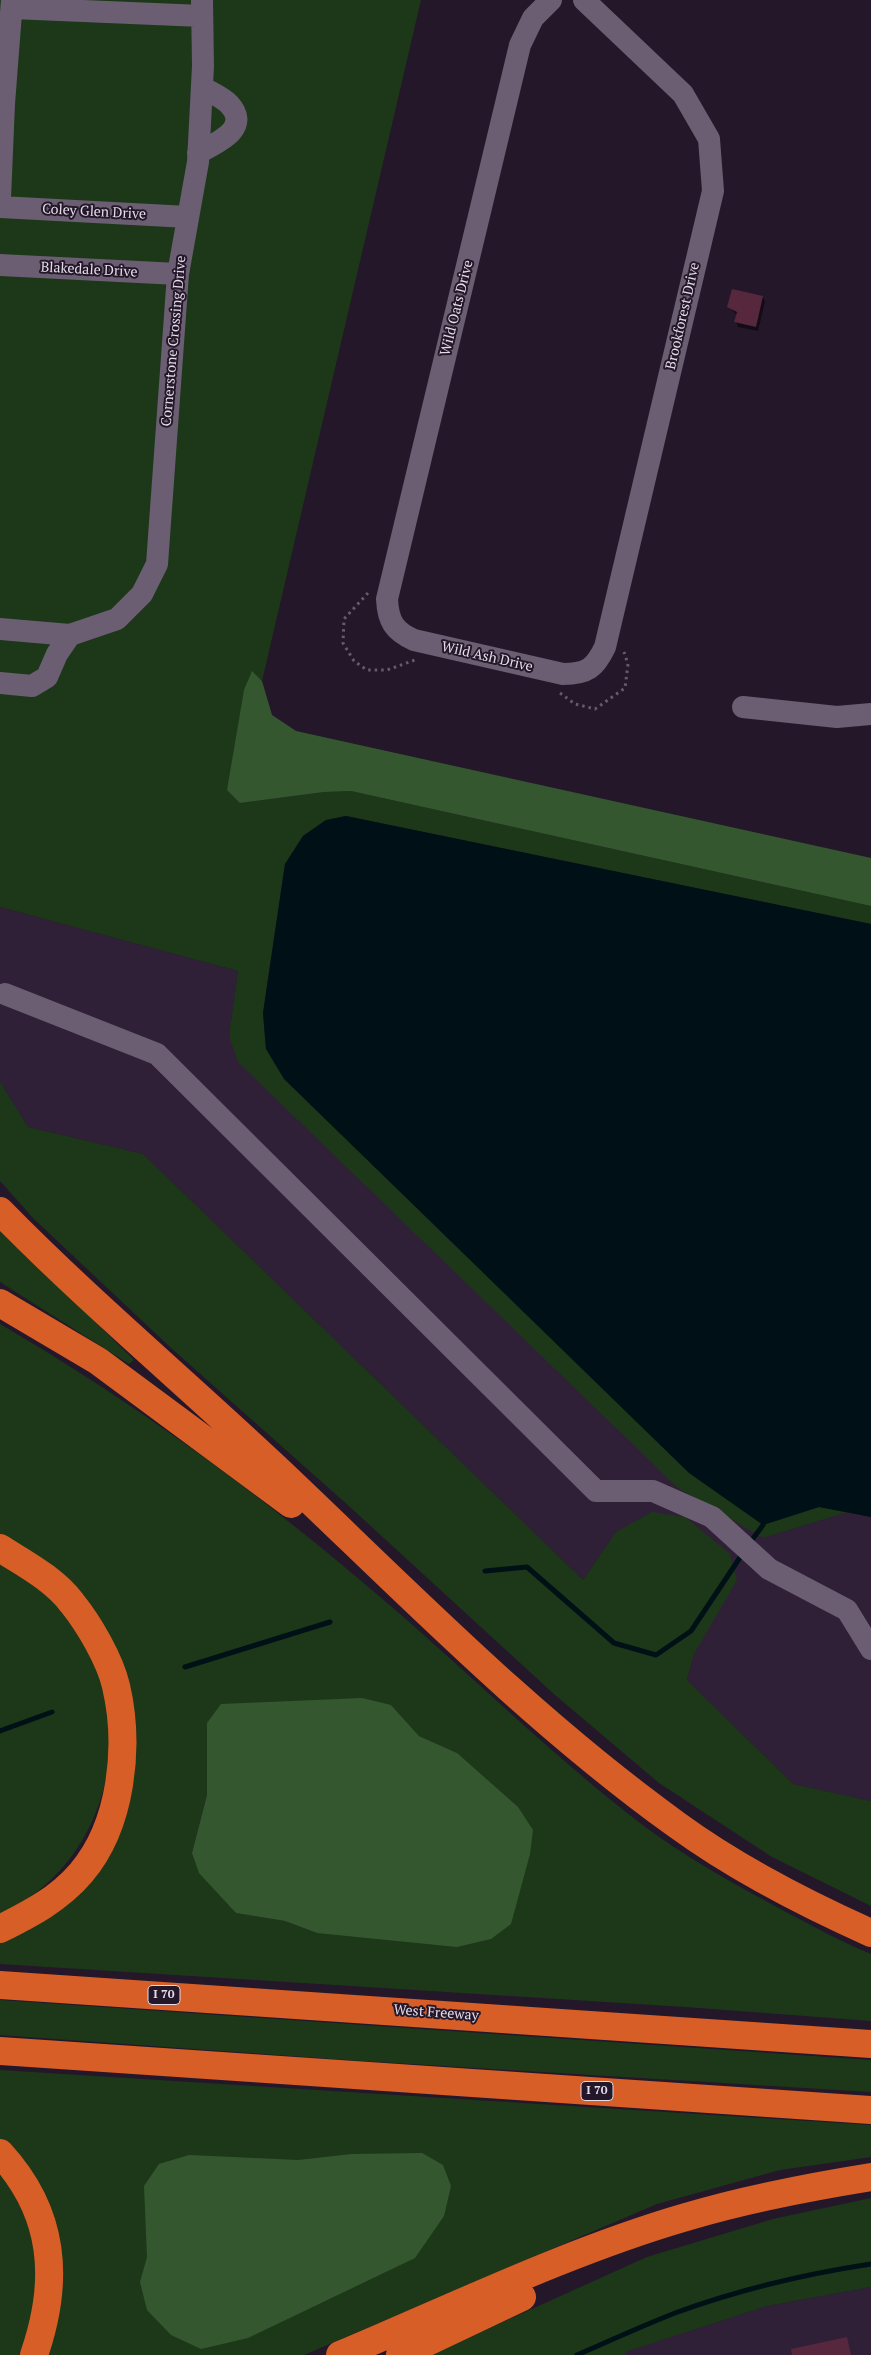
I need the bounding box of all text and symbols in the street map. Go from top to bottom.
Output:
street label: Coley Glen Drive [42,201,146,223]
street label: Cornerstone Crossing Drive [158,255,190,427]
street label: Wild Oats Drive [437,258,477,358]
street label: Blakedale Drive [40,259,138,281]
street label: Brookforest Drive [663,261,703,371]
street label: Wild Ash Drive [440,638,534,676]
road number: I 70 [148,1986,180,2004]
street label: West Freeway [393,2002,479,2024]
road number: I 70 [581,2082,613,2100]

